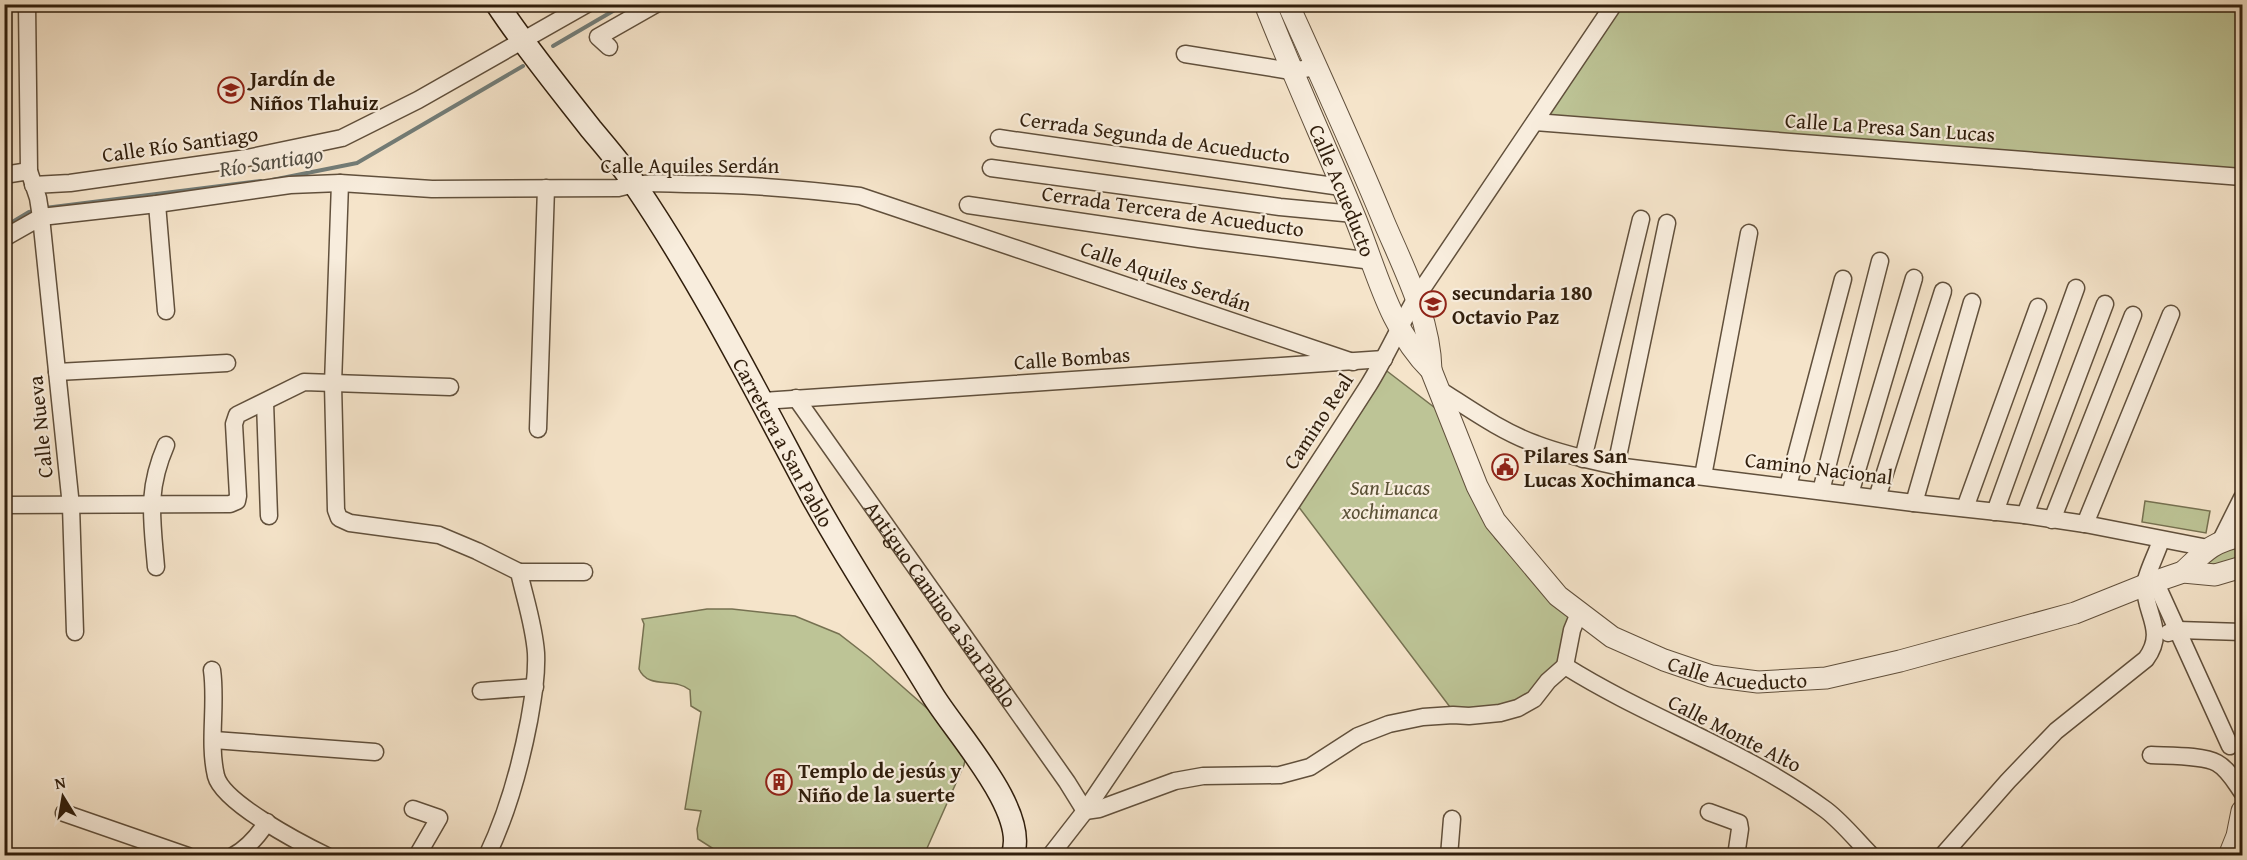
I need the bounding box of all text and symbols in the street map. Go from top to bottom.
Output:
place label: Jardín de Niños Tlahuiz [247,63,378,118]
school or university icon: Jardín de Niños Tlahuiz [216,75,246,105]
street label: Cerrada Segunda de Acueducto [1018,103,1292,171]
street label: Calle La Presa San Lucas [1784,104,1996,150]
street label: Calle Río Santiago [100,118,260,170]
street label: Calle Acueducto [1302,119,1384,261]
water label: Río Santiago [216,137,325,185]
street label: Calle Aquiles Serdán [601,150,780,181]
street label: Cerrada Tercera de Acueducto [1040,177,1306,245]
street label: Calle Aquiles Serdán [1076,232,1256,320]
place label: secundaria 180 Octavio Paz [1452,277,1593,332]
school or university icon: secundaria 180 Octavio Paz [1418,289,1448,319]
street label: Calle Bombas [1013,338,1131,378]
street label: Carretera a San Pablo [726,352,842,533]
street label: Camino Real [1275,367,1361,475]
street label: Calle Nueva [19,374,61,480]
place label: Pilares San Lucas Xochimanca [1524,440,1696,495]
street label: Camino Nacional [1743,444,1895,492]
public building icon: Pilares San Lucas Xochimanca [1490,452,1520,482]
park label: San Lucas xochimanca [1341,472,1438,527]
street label: Antiguo Camino a San Pablo [858,494,1025,714]
street label: Calle Acueducto [1664,647,1808,698]
street label: Calle Monte Alto [1663,686,1807,780]
place label: Templo de jesús y Niño de la suerte [798,755,961,810]
north arrow [33,767,93,827]
building icon: Templo de jesús y Niño de la suerte [764,767,794,797]
text: N [53,769,68,795]

